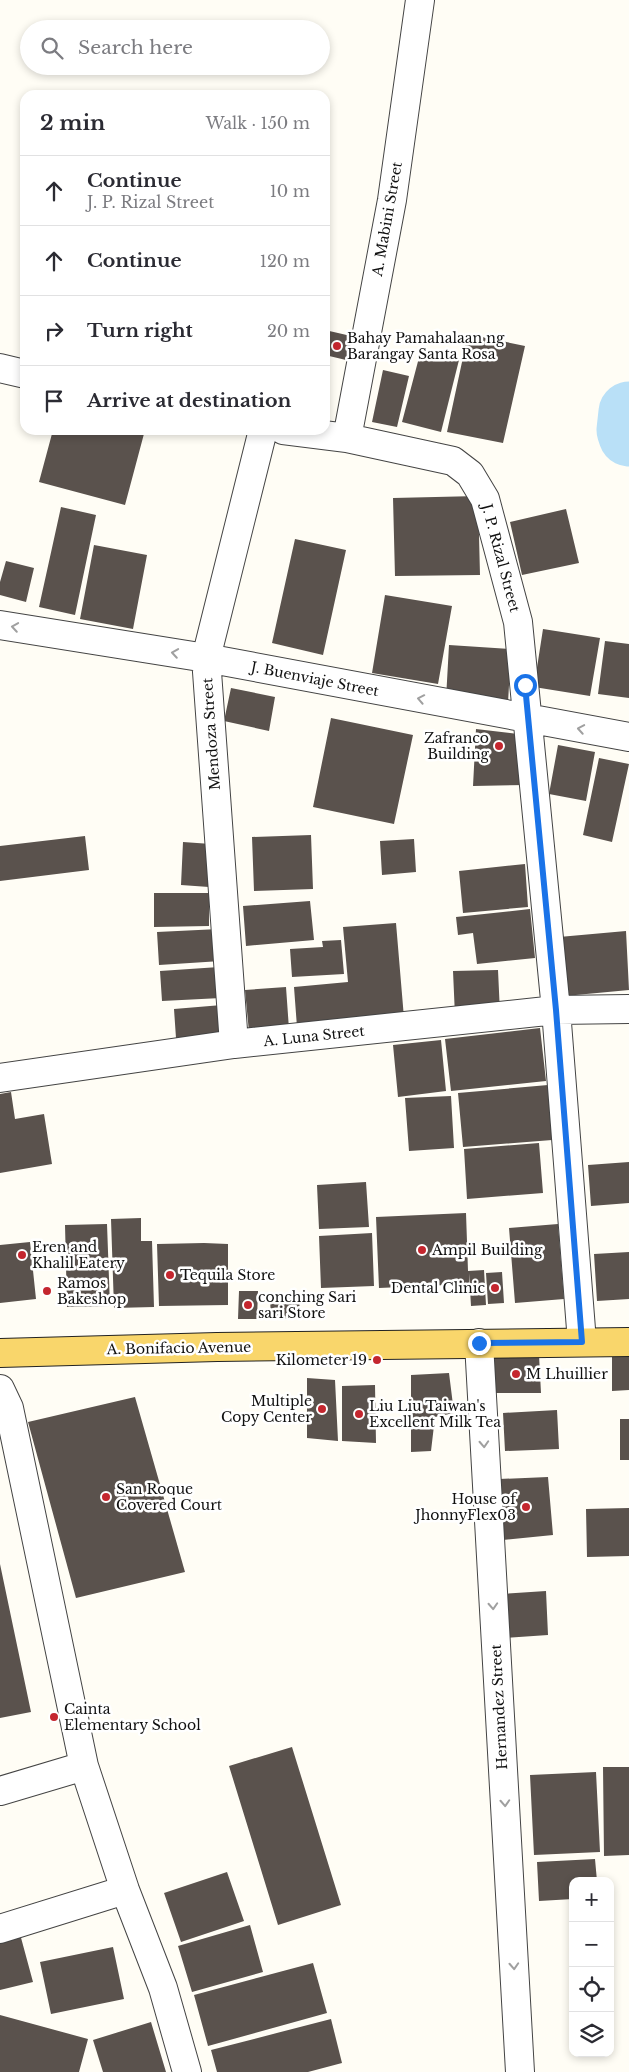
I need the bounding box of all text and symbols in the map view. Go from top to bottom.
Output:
search box [20,20,330,75]
icon: search [38,34,66,62]
text: Search here [78,36,193,59]
text: 2 min [40,110,105,136]
text: Walk · 150 m [206,113,310,133]
street label: A. Mabini Street [368,160,406,279]
text: Continue [87,169,182,192]
icon: ahead [40,177,68,205]
text: 10 m [270,181,310,201]
text: J. P. Rizal Street [87,192,214,212]
icon: ahead [40,247,68,275]
text: Continue [87,249,182,272]
text: 120 m [260,251,310,271]
icon: right [40,317,68,345]
text: Turn right [87,319,193,342]
text: 20 m [267,321,310,341]
place label: Bahay Pamahalaan ng Barangay Santa Rosa [347,329,505,363]
marker: Bahay Pamahalaan ng Barangay Santa Rosa [331,340,343,352]
icon: arrive [40,387,68,415]
text: Arrive at destination [87,389,291,412]
street label: J. P. Rizal Street [477,500,524,615]
one-way arrow [11,622,19,633]
one-way arrow [171,649,180,659]
street label: J. Buenviaje Street [248,657,381,700]
route start [514,674,537,697]
street label: Mendoza Street [198,676,224,791]
one-way arrow [417,695,425,705]
one-way arrow [577,724,585,734]
place label: Zafranco Building [424,729,490,763]
marker: Zafranco Building [493,740,505,752]
street label: A. Luna Street [262,1022,366,1050]
place label: Eren and Khalil Eatery [32,1238,125,1272]
place label: Ampil Building [431,1241,543,1259]
marker: Ampil Building [416,1244,428,1256]
marker: Eren and Khalil Eatery [16,1249,28,1261]
place label: Tequila Store [180,1266,275,1284]
marker: Tequila Store [164,1269,176,1281]
place label: Ramos Bakeshop [57,1274,126,1308]
place label: Dental Clinic [391,1279,485,1297]
marker: Dental Clinic [489,1282,501,1294]
marker: Ramos Bakeshop [41,1285,53,1297]
place label: conching Sari sari Store [258,1288,357,1322]
marker: conching Sari sari Store [242,1299,254,1311]
route end [468,1332,491,1355]
street label: A. Bonifacio Avenue [106,1338,251,1358]
place label: Kilometer 19 [276,1351,367,1369]
marker: Kilometer 19 [371,1354,383,1366]
place label: M Lhuillier [526,1365,608,1383]
marker: M Lhuillier [510,1368,522,1380]
place label: Multiple Copy Center [221,1392,312,1426]
place label: Liu Liu Taiwan's Excellent Milk Tea [369,1397,501,1431]
marker: Multiple Copy Center [316,1403,328,1415]
marker: Liu Liu Taiwan's Excellent Milk Tea [353,1408,365,1420]
one-way arrow [479,1440,490,1448]
place label: San Roque Covered Court [116,1480,223,1514]
place label: House of JhonnyFlex03 [413,1490,518,1524]
marker: San Roque Covered Court [100,1491,112,1503]
marker: House of JhonnyFlex03 [520,1501,532,1513]
one-way arrow [488,1602,499,1610]
street label: Hernandez Street [487,1643,511,1770]
place label: Cainta Elementary School [64,1700,201,1734]
marker: Cainta Elementary School [48,1711,60,1723]
one-way arrow [499,1800,510,1808]
map controls [569,1877,614,2057]
button: + [569,1877,614,1922]
button: − [569,1922,614,1967]
one-way arrow [508,1962,519,1970]
button: locate [569,1967,614,2012]
button: layers [569,2012,614,2057]

